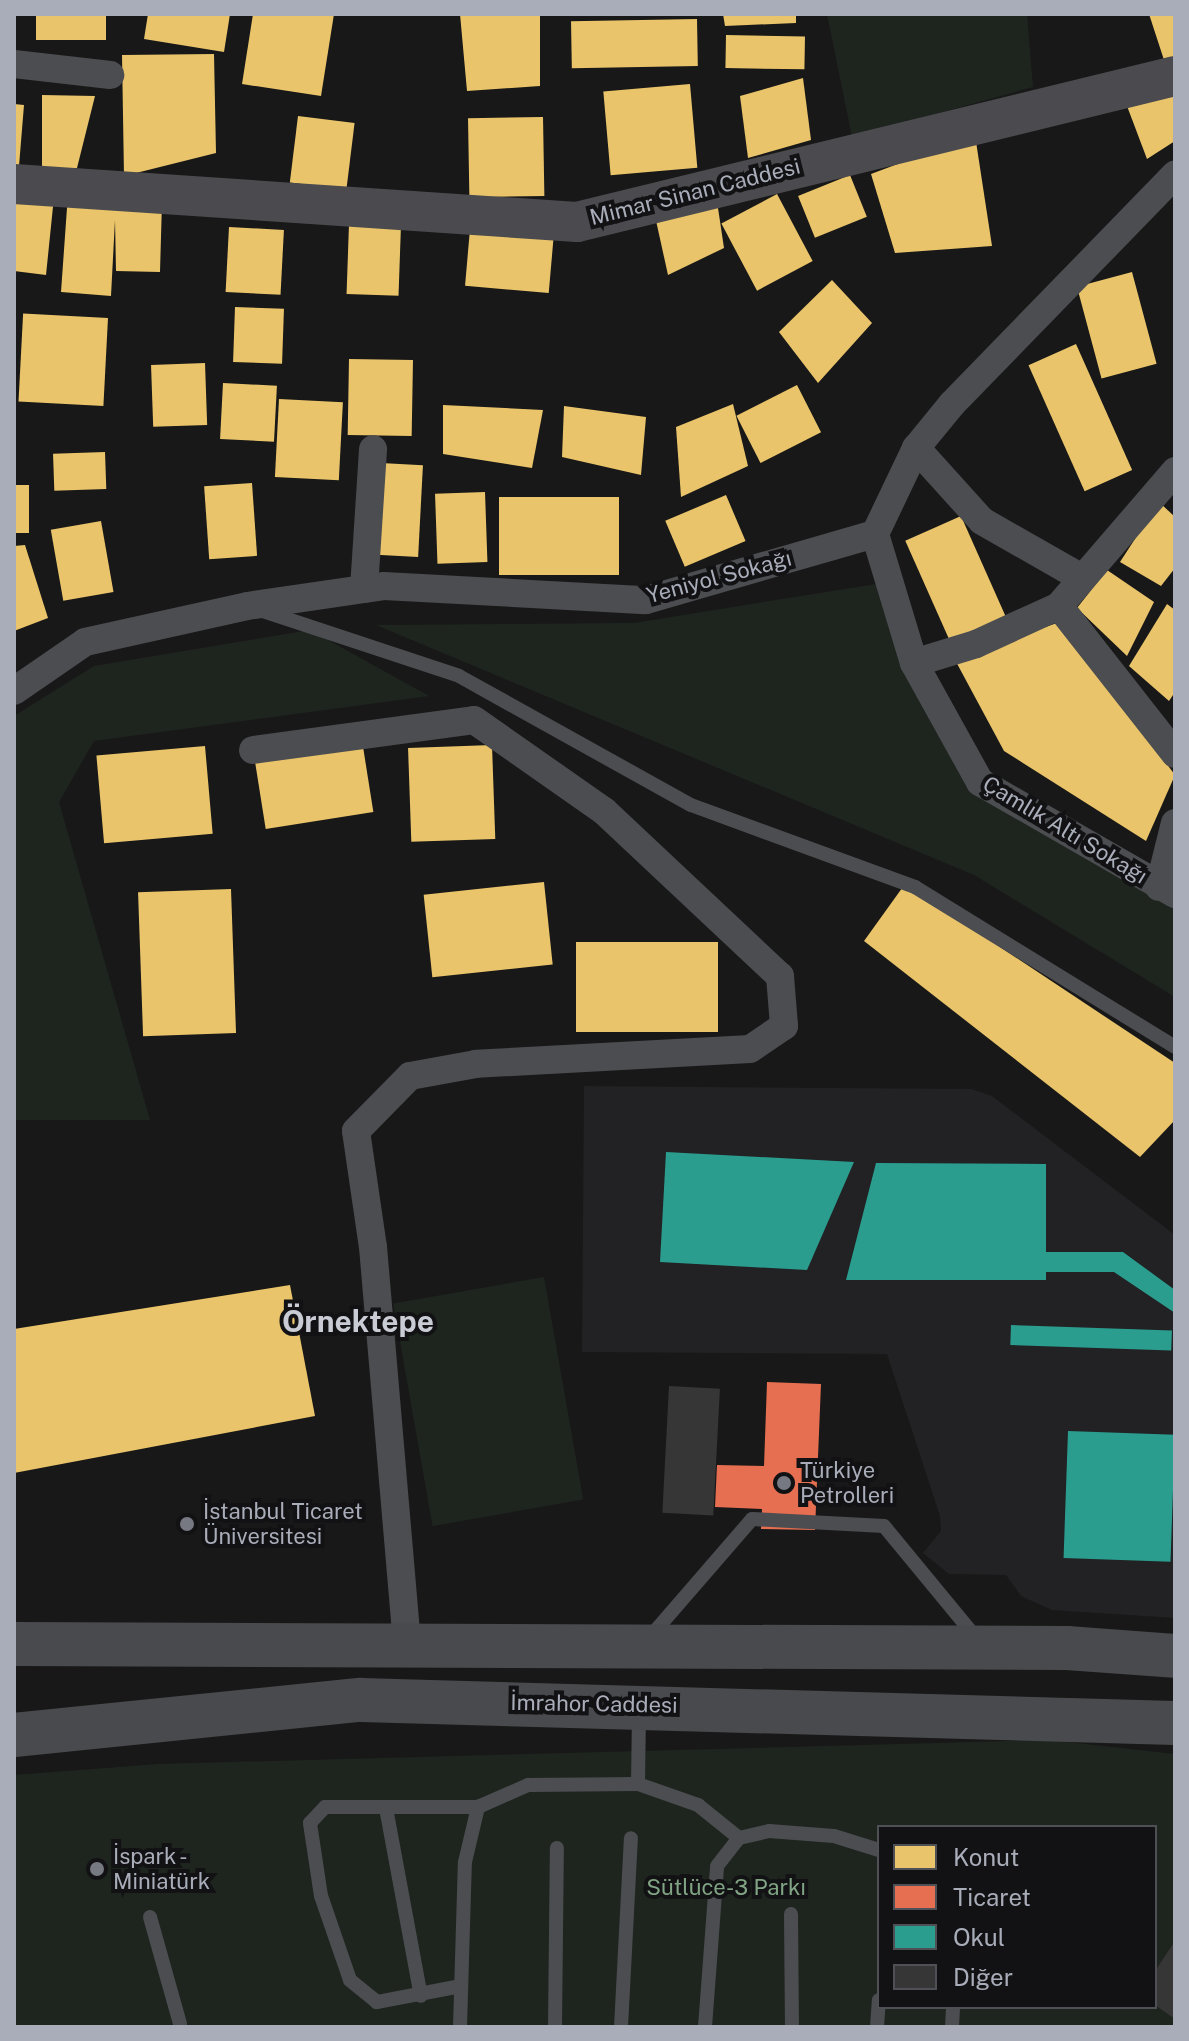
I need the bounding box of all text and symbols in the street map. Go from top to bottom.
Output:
street label: Mimar Sinan Caddesi [587,153,803,231]
street label: Yeniyol Sokağı [644,545,794,609]
street label: Çamlık Altı Sokağı [978,771,1152,889]
district label: Örnektepe [282,1303,434,1339]
place label: Türkiye Petrolleri [800,1457,894,1508]
marker: Türkiye Petrolleri [775,1474,793,1492]
place label: İstanbul Ticaret Üniversitesi [203,1498,363,1550]
marker: İstanbul Ticaret Üniversitesi [178,1515,196,1533]
street label: İmrahor Caddesi [510,1689,678,1719]
legend [877,1825,1157,2009]
place label: İspark - Miniatürk [113,1843,210,1894]
text: Konut [953,1843,1019,1871]
marker: İspark - Miniatürk [88,1860,106,1878]
park label: Sütlüce-3 Parkı [646,1875,806,1901]
text: Ticaret [953,1883,1031,1911]
text: Okul [953,1923,1005,1951]
text: Diğer [953,1963,1013,1991]

